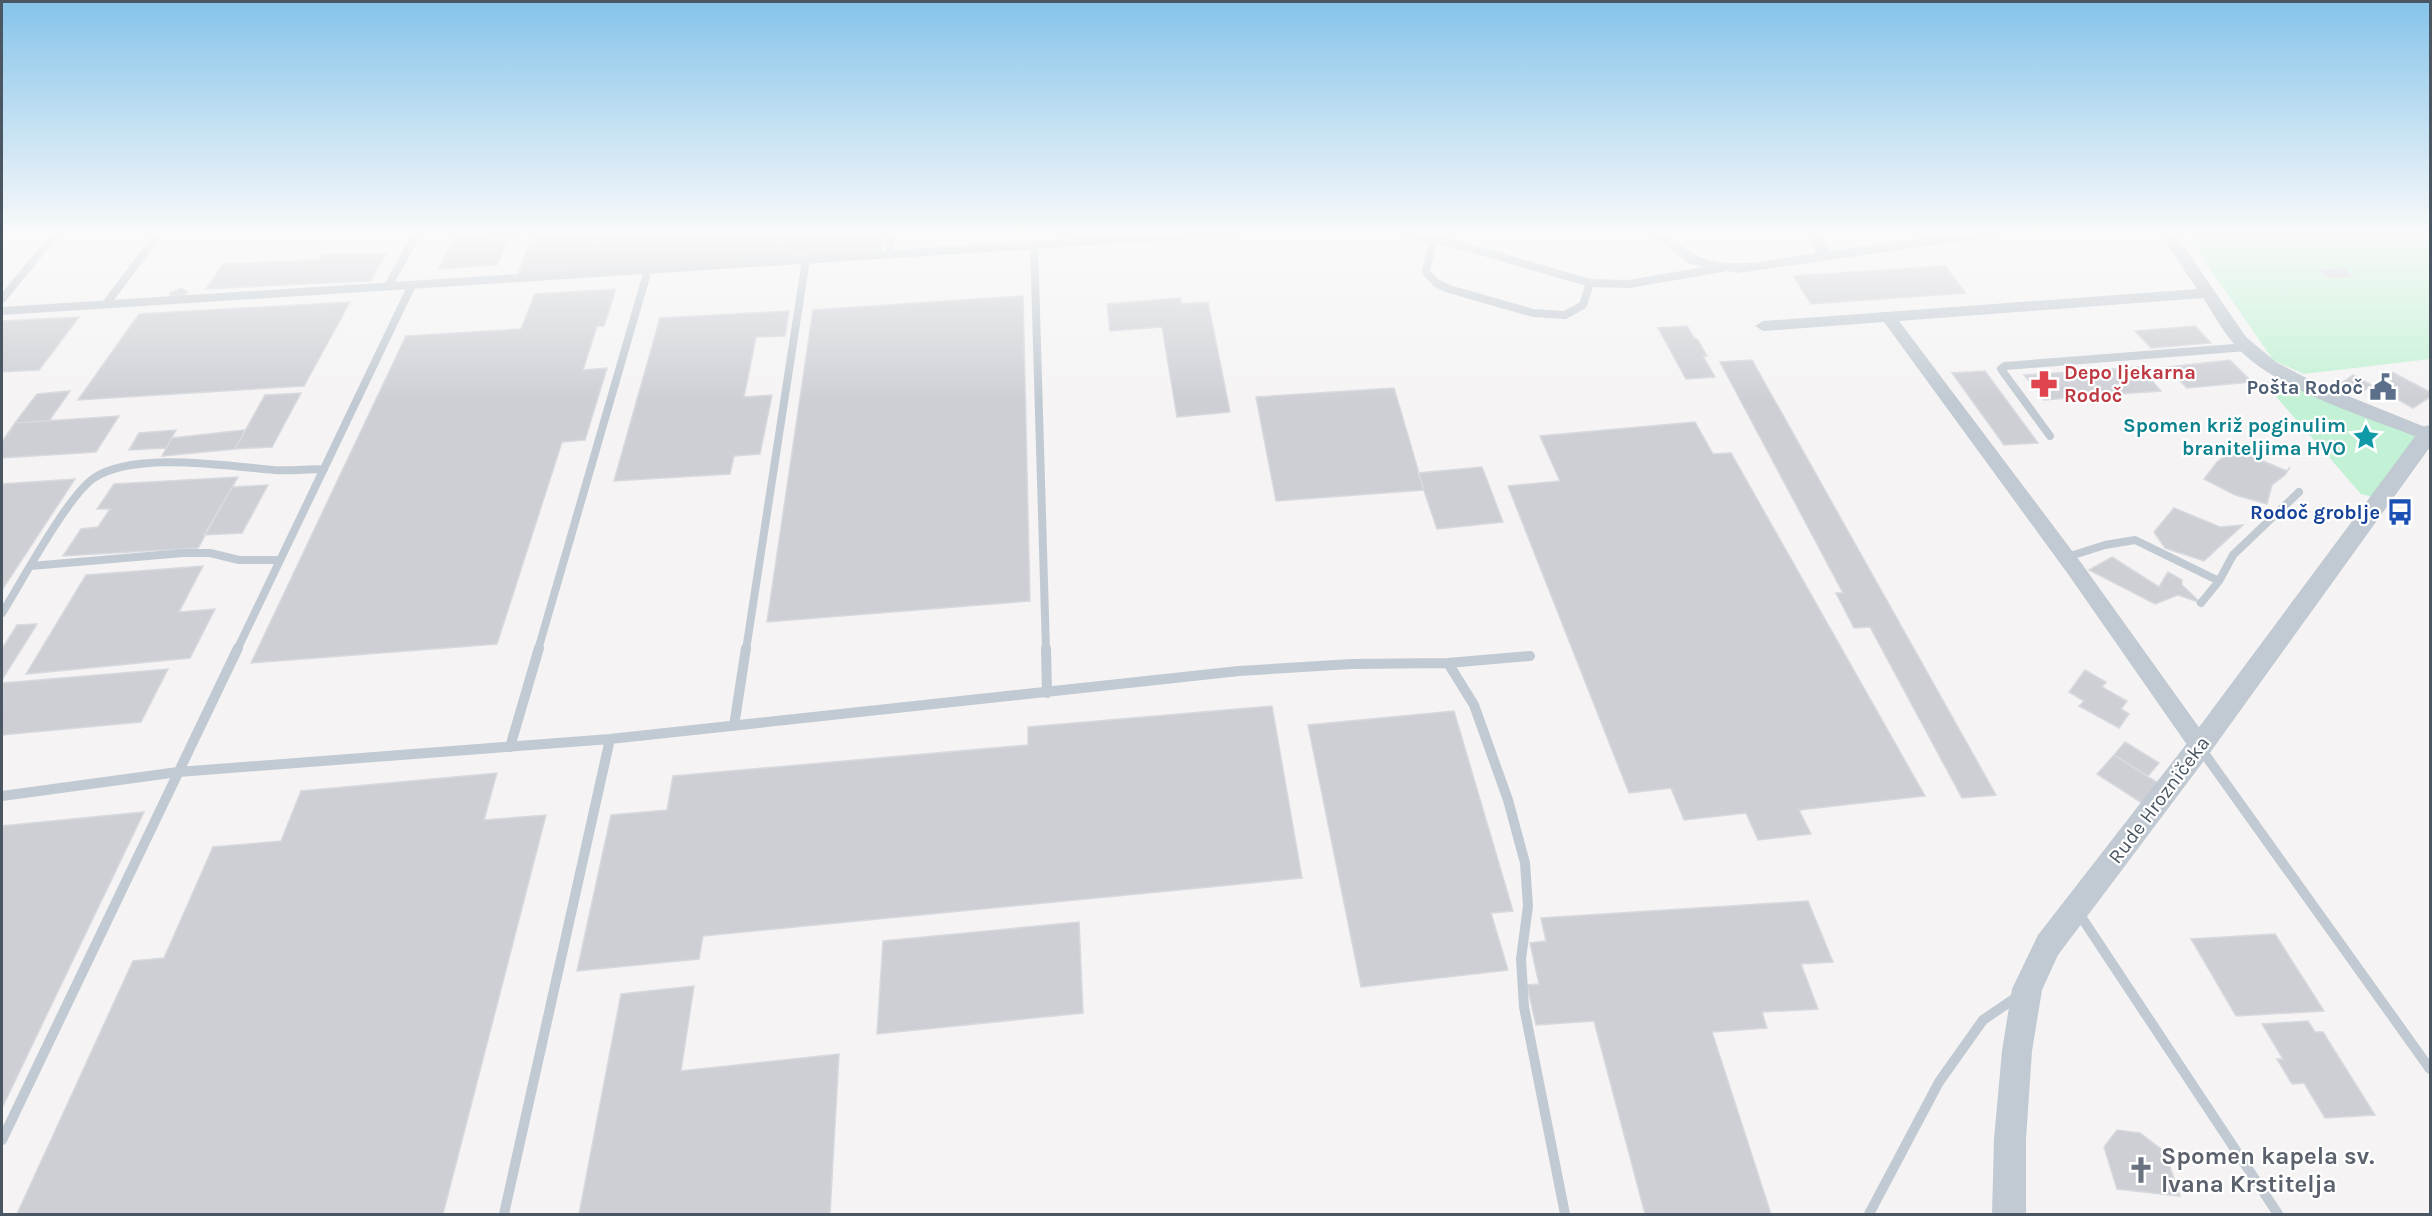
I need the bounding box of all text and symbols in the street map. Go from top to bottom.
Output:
place label: Depo ljekarna Rodoč [2064,361,2196,407]
pharmacy icon: Depo ljekarna Rodoč [2029,369,2059,399]
public building icon: Pošta Rodoč [2368,372,2398,402]
place label: Pošta Rodoč [2246,376,2363,399]
place label: Spomen križ poginulim braniteljima HVO [2123,414,2346,460]
place icon: Spomen križ poginulim braniteljima HVO [2351,422,2381,452]
bus stop icon: Rodoč groblje [2385,497,2415,527]
place label: Rodoč groblje [2250,501,2380,524]
street label: Rude Hrozničeka [2104,732,2214,868]
place label: Spomen kapela sv. Ivana Krstitelja [2161,1142,2374,1198]
church icon: Spomen kapela sv. Ivana Krstitelja [2126,1155,2156,1185]

